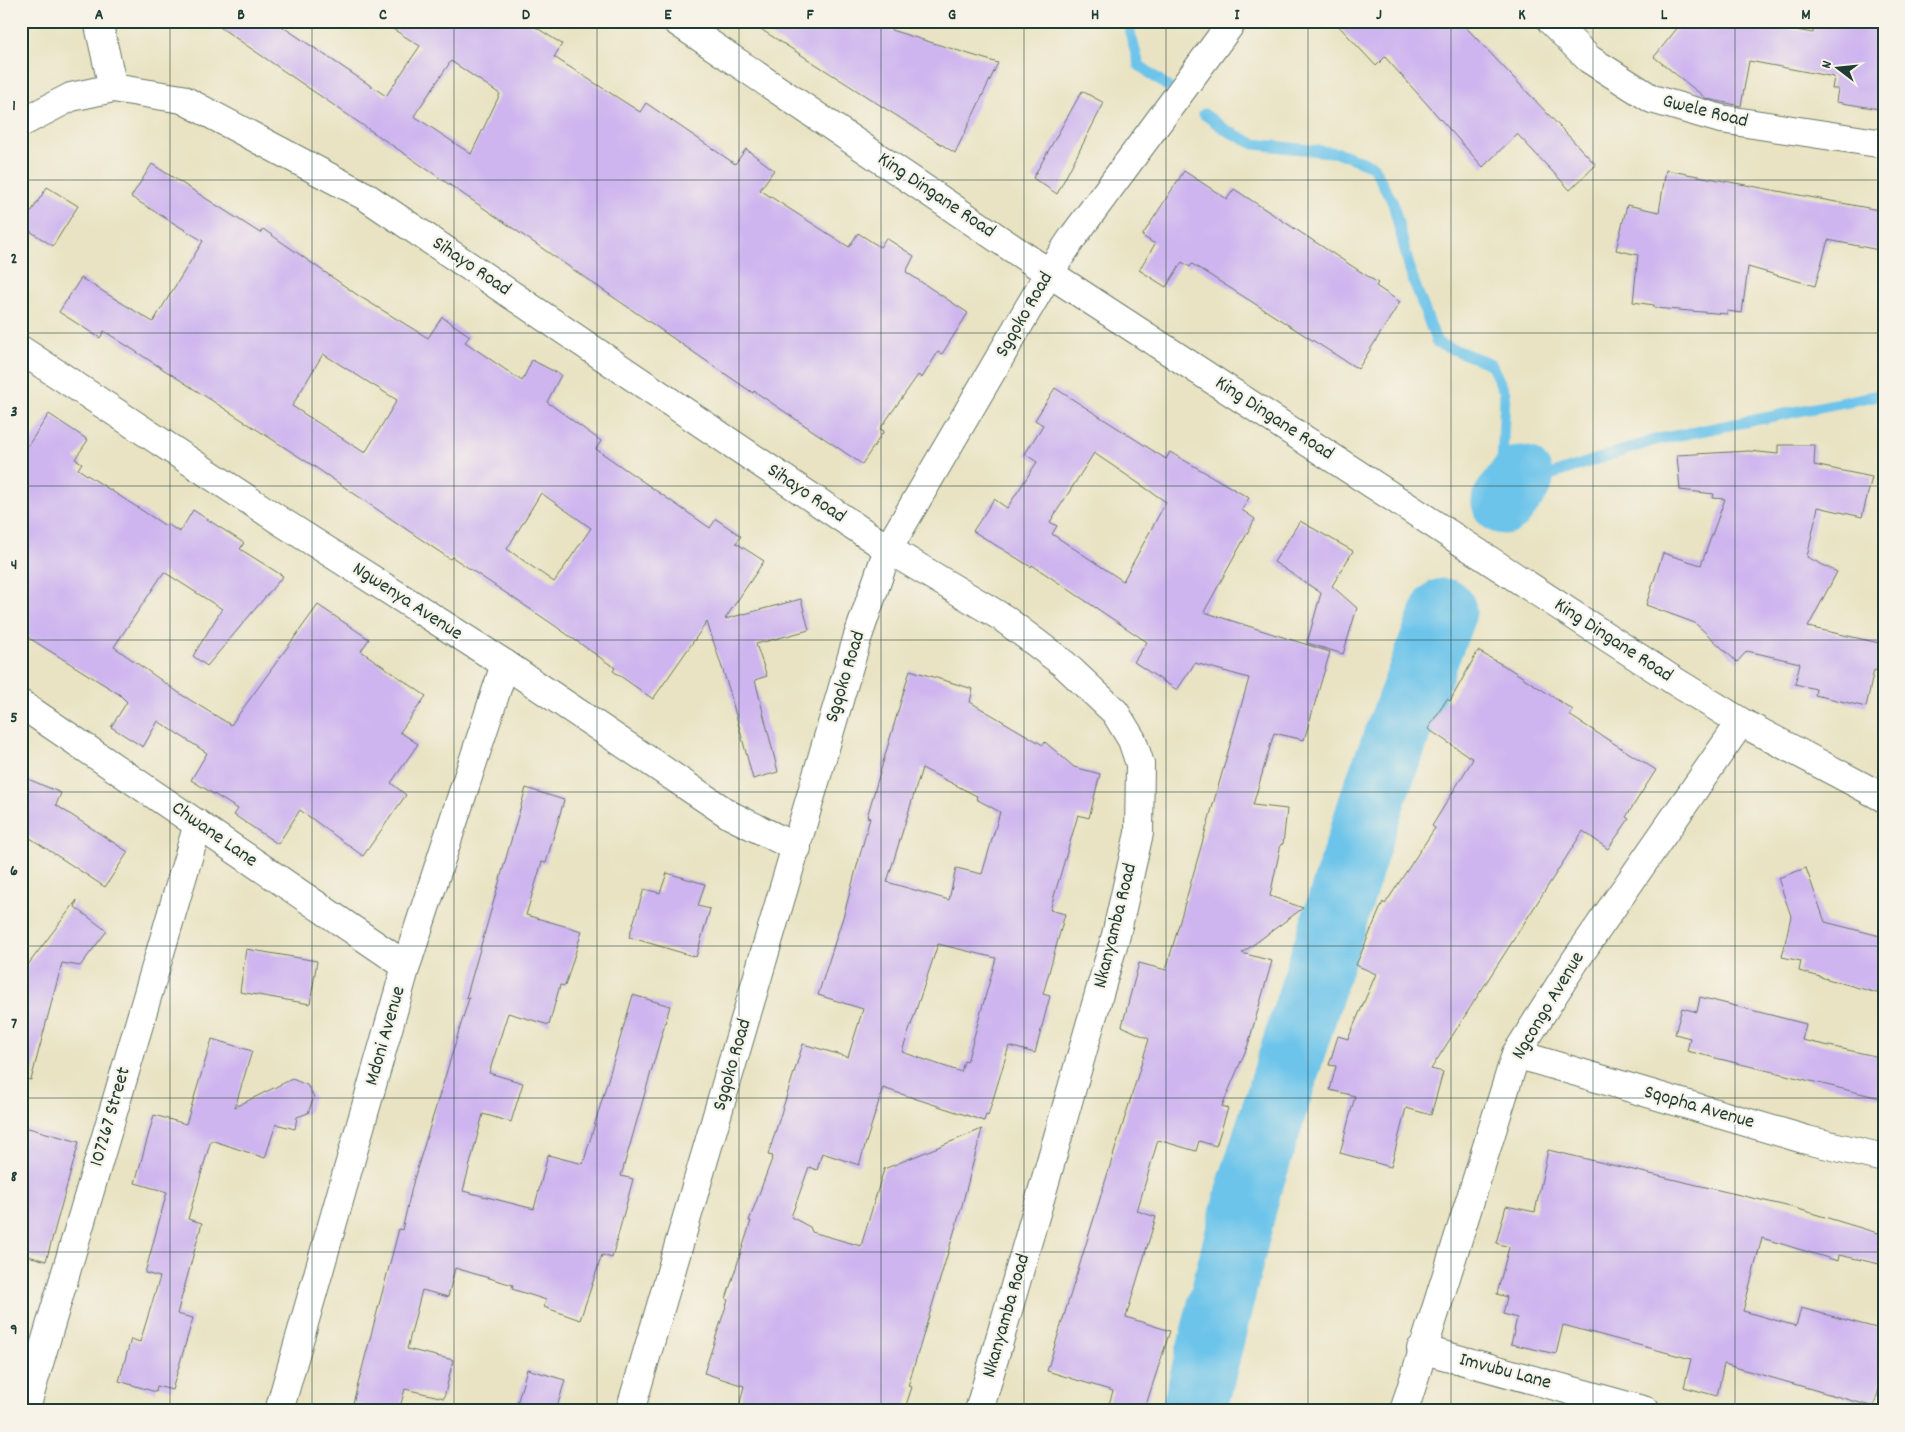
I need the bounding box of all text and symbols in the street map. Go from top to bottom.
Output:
text: A [95,4,104,27]
text: B [237,4,245,27]
text: C [379,4,387,27]
text: D [522,4,531,27]
text: E [664,4,672,27]
text: F [806,4,814,27]
text: G [948,4,956,27]
text: H [1091,4,1099,27]
text: I [1235,4,1241,27]
text: J [1376,4,1382,27]
text: K [1518,4,1526,27]
text: L [1661,4,1668,27]
text: M [1801,4,1811,27]
north arrow [1812,42,1862,92]
text: N [1817,59,1838,71]
street label: Gwele Road [1659,88,1751,136]
text: 1 [12,95,16,118]
street label: King Dingane Road [871,146,1001,246]
street label: Sihayo Road [426,230,516,304]
text: 2 [11,248,18,271]
street label: Sgqoko Road [989,267,1061,363]
street label: King Dingane Road [1209,370,1339,468]
text: 3 [10,401,18,424]
street label: Sihayo Road [761,457,851,531]
text: 4 [11,554,17,577]
street label: Ngwenya Avenue [346,556,468,648]
street label: King Dingane Road [1548,592,1678,690]
street label: Sgqoko Road [819,628,873,726]
text: 5 [10,707,18,730]
street label: Chwane Lane [165,795,263,875]
text: 6 [10,860,18,883]
street label: Nkanyamba Road [1087,861,1145,991]
street label: Ngcongo Avenue [1506,946,1592,1065]
street label: Mdoni Avenue [358,983,414,1089]
text: 7 [11,1013,17,1036]
street label: Sgqoko Road [707,1016,759,1114]
street label: 107267 Street [83,1064,139,1170]
street label: Sqopha Avenue [1640,1079,1758,1137]
text: 8 [11,1166,18,1189]
street label: Nkanyamba Road [976,1251,1038,1381]
text: 9 [10,1319,18,1342]
street label: Imvubu Lane [1456,1346,1554,1398]

